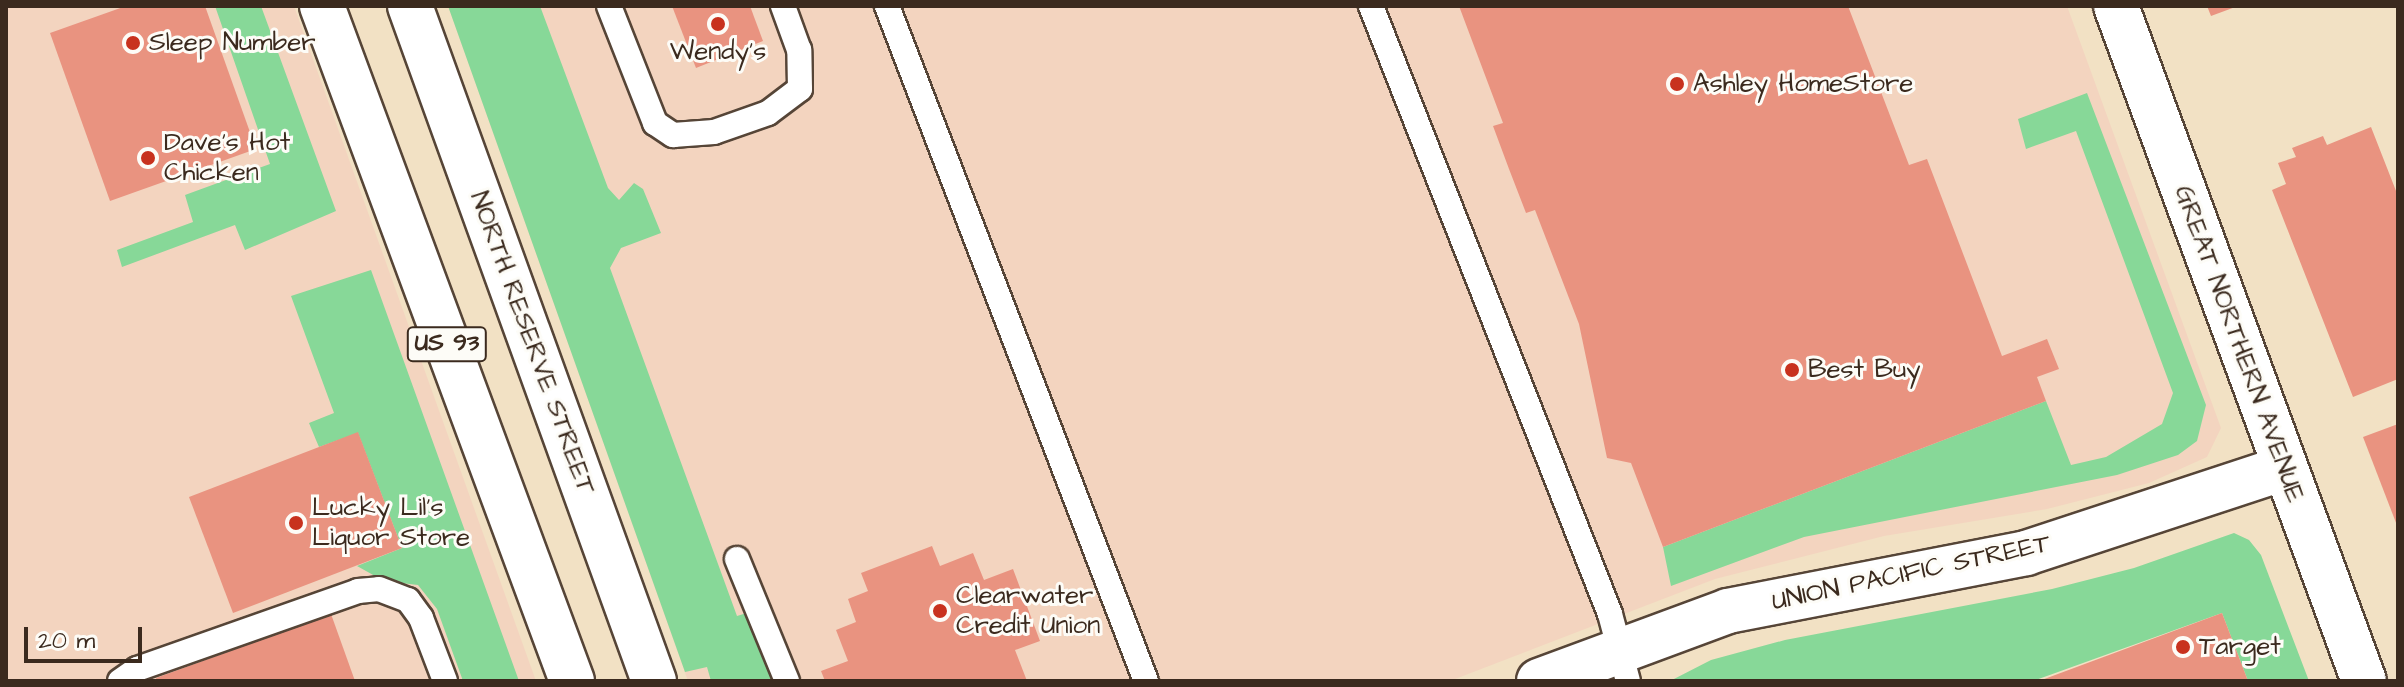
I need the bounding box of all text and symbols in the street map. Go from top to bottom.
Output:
marker: Wendy's [709,15,727,33]
place label: Sleep Number [149,27,316,59]
marker: Sleep Number [124,34,142,52]
place label: Wendy's [670,36,766,68]
place label: Ashley HomeStore [1693,68,1913,100]
marker: Ashley HomeStore [1668,75,1686,93]
place label: Dave's Hot Chicken [164,127,290,188]
marker: Dave's Hot Chicken [139,149,157,167]
street label: GREAT NORTHERN AVENUE [2167,181,2311,507]
street label: NORTH RESERVE STREET [463,187,601,499]
road number: US 93 [405,324,489,364]
place label: Best Buy [1808,354,1920,386]
marker: Best Buy [1783,361,1801,379]
place label: Lucky Lil's Liquor Store [312,492,470,554]
marker: Lucky Lil's Liquor Store [287,514,305,532]
street label: UNION PACIFIC STREET [1769,528,2053,618]
place label: Clearwater Credit Union [956,580,1100,642]
marker: Clearwater Credit Union [931,602,949,620]
scale bar [28,611,146,661]
text: 20 m [38,624,95,658]
place label: Target [2199,631,2281,663]
marker: Target [2174,638,2192,656]

